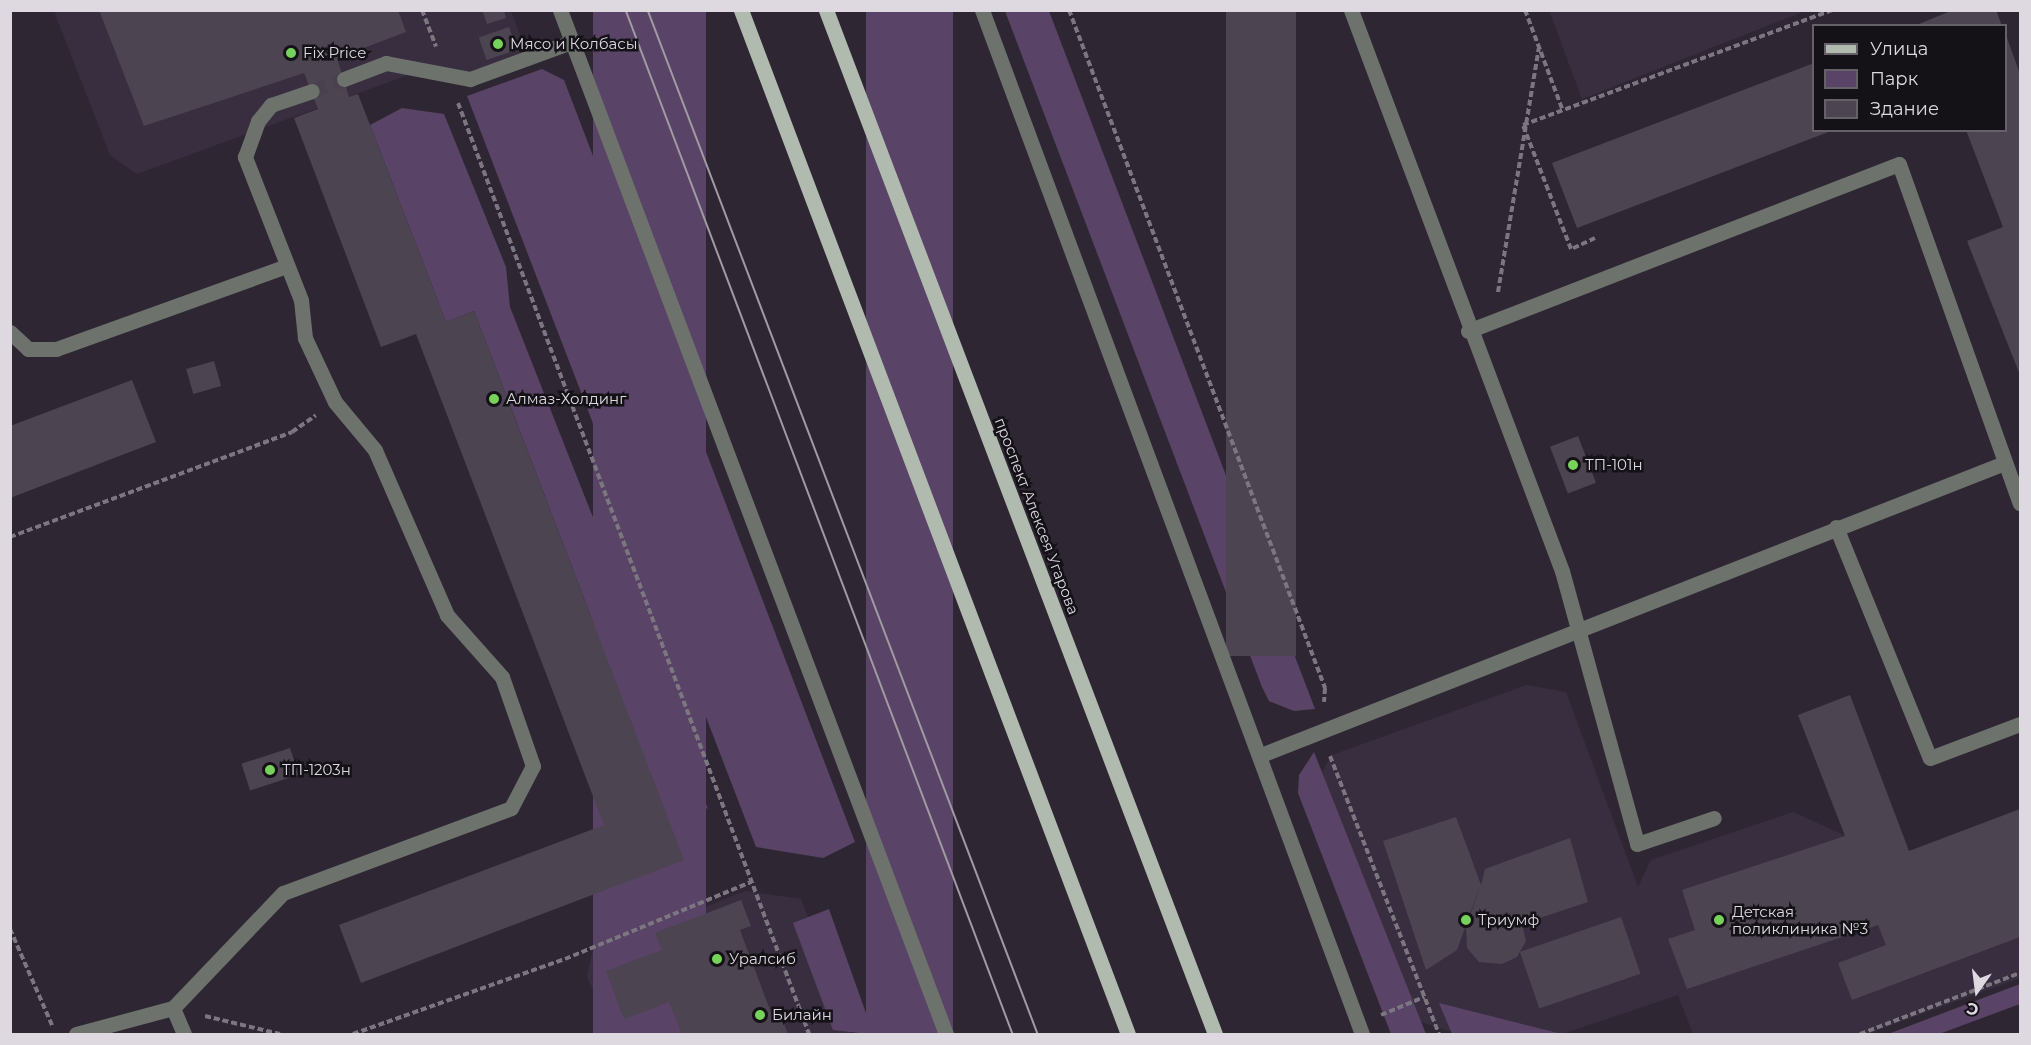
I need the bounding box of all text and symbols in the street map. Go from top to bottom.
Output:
legend [1812,24,2007,132]
place label: Мясо и Колбасы [510,35,637,53]
marker: Мясо и Колбасы [491,37,505,51]
text: Улица [1870,38,1928,60]
place label: Fix Price [303,44,366,62]
marker: Fix Price [284,46,298,60]
text: Парк [1870,68,1918,90]
text: Здание [1870,98,1939,120]
place label: Алмаз-Холдинг [506,390,626,408]
marker: Алмаз-Холдинг [487,392,501,406]
street label: проспект Алексея Угарова [991,415,1083,617]
place label: ТП-101н [1585,456,1643,474]
marker: ТП-101н [1566,458,1580,472]
place label: ТП-1203н [282,761,351,779]
marker: ТП-1203н [263,763,277,777]
place label: Детская поликлиника №3 [1732,902,1868,937]
place label: Триумф [1478,911,1539,929]
marker: Детская поликлиника №3 [1710,911,1728,929]
marker: Триумф [1459,913,1473,927]
place label: Уралсиб [729,950,796,968]
marker: Уралсиб [710,952,724,966]
north arrow [1947,961,2007,1021]
text: С [1965,998,1980,1020]
place label: Билайн [772,1006,832,1024]
marker: Билайн [753,1008,767,1022]

